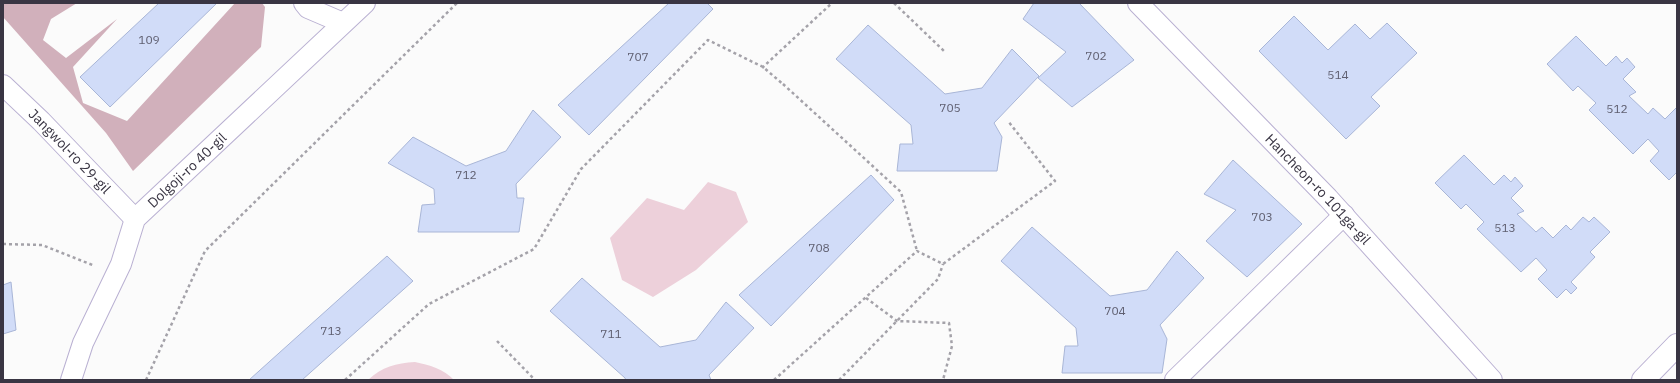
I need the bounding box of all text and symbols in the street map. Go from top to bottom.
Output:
house number: 109 [138,32,160,47]
house number: 702 [1085,48,1107,63]
house number: 707 [627,49,649,64]
house number: 514 [1327,67,1349,82]
house number: 705 [939,100,961,115]
house number: 512 [1606,101,1628,116]
street label: Jangwol-ro 29-gil [25,105,115,198]
street label: Dolgoji-ro 40-gil [144,129,231,212]
street label: Hancheon-ro 101ga-gil [1261,130,1375,249]
house number: 712 [455,167,477,182]
house number: 703 [1251,209,1273,224]
house number: 513 [1494,220,1516,235]
house number: 708 [808,240,830,255]
house number: 704 [1104,303,1126,318]
house number: 713 [320,323,342,338]
house number: 711 [600,326,622,341]

